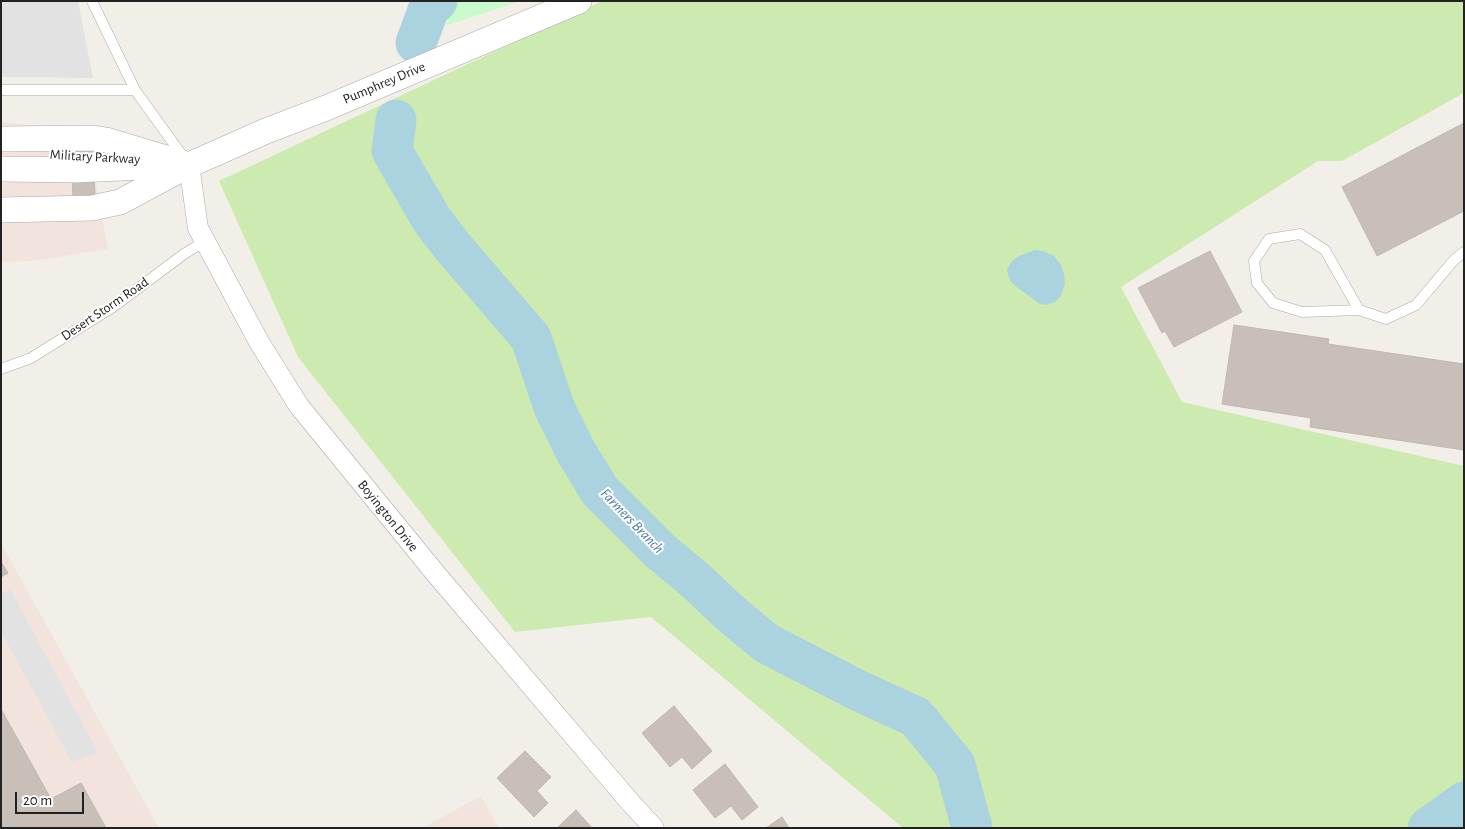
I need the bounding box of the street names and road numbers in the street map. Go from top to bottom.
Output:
street label: Pumphrey Drive [340,58,428,108]
street label: Military Parkway [49,146,141,168]
street label: Desert Storm Road [58,274,152,344]
street label: Boyington Drive [354,477,422,555]

